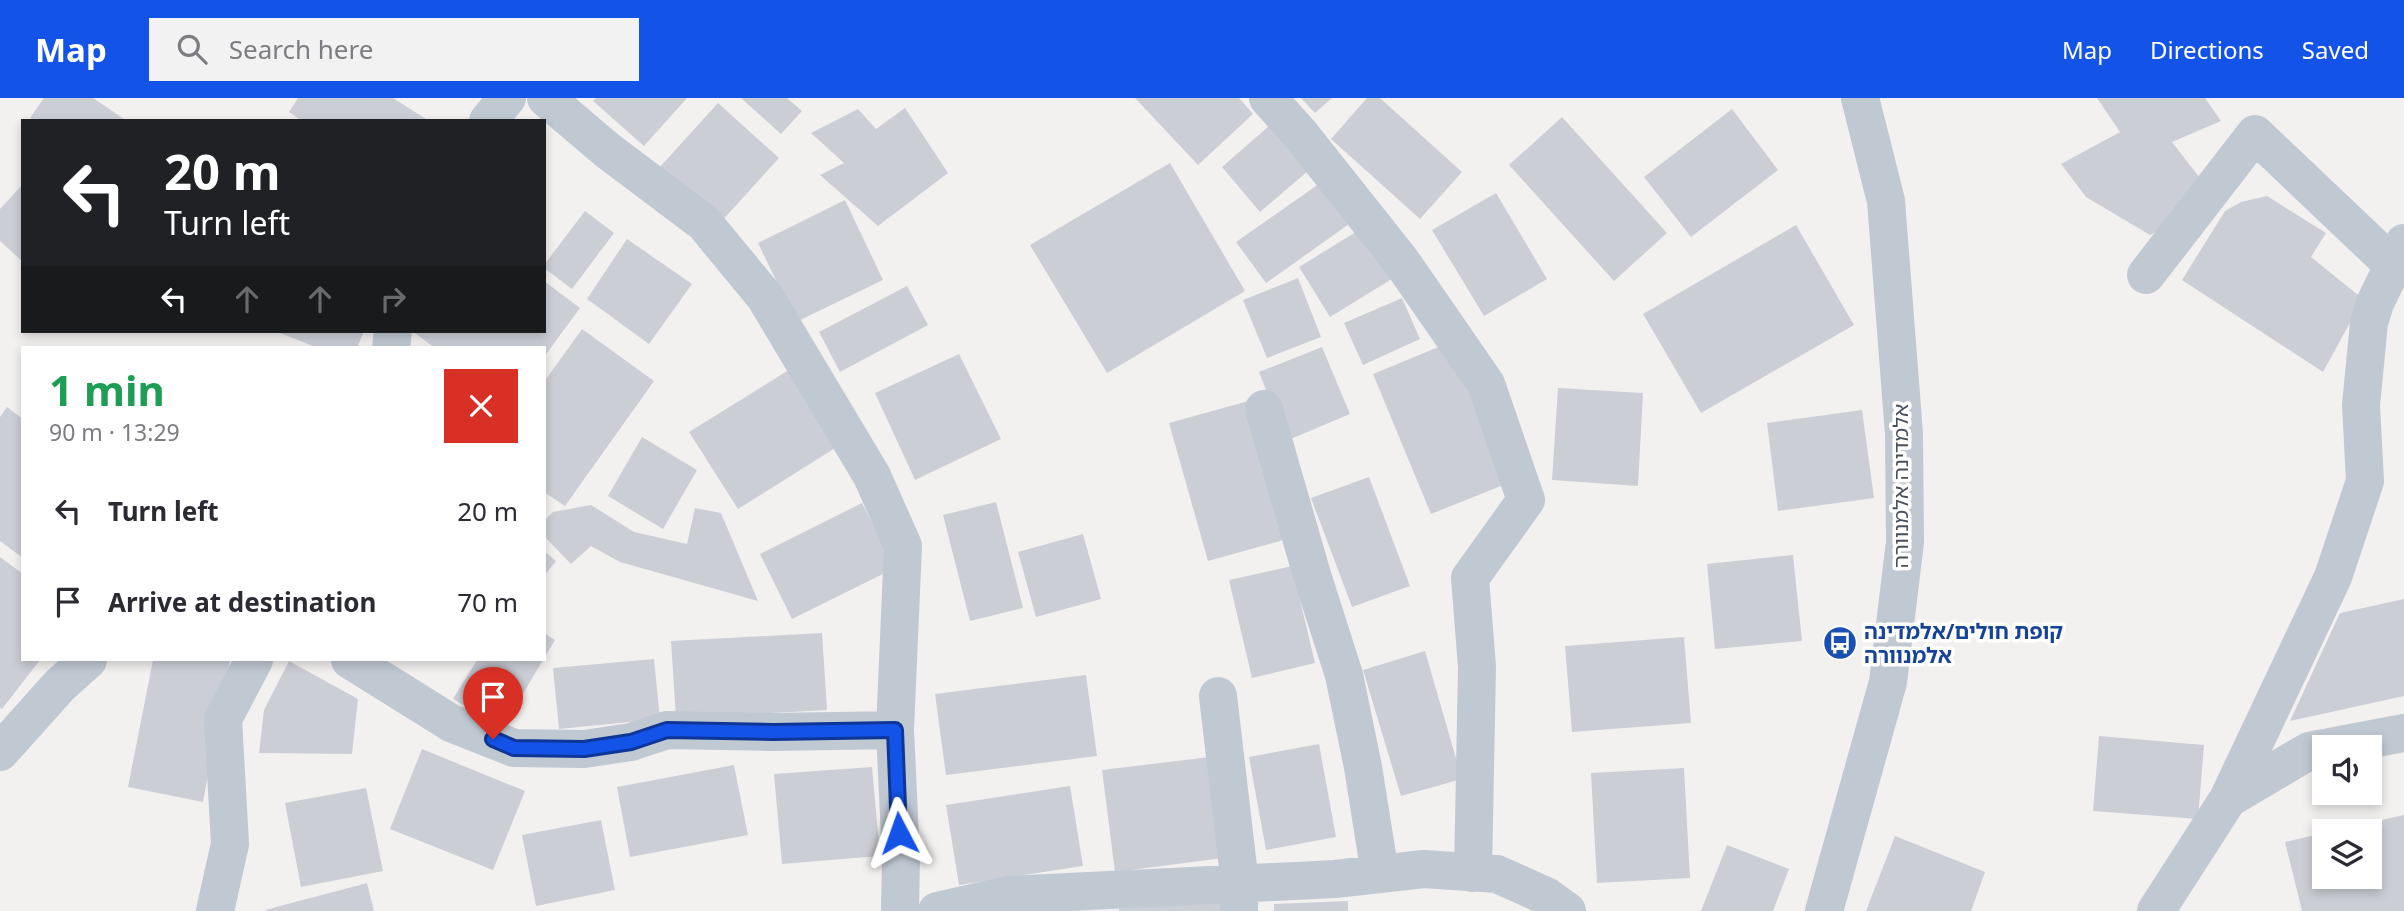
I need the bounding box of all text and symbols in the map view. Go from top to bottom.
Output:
search box [149,18,639,81]
text: Map [35,27,107,72]
icon: search [173,30,211,68]
text: Search here [229,31,373,67]
text: Map [2062,33,2112,66]
text: Directions [2150,33,2264,66]
text: Saved [2302,33,2369,66]
text: 20 m [164,138,281,204]
icon: left [49,147,140,238]
text: Turn left [164,201,290,244]
icon: left [155,280,193,318]
icon: ahead [228,280,266,318]
icon: ahead [301,280,339,318]
icon: right [374,280,412,318]
text: 1 min [49,361,165,418]
button: close [444,369,518,443]
street label: אלמדינה אלמנוורה [1886,404,1914,568]
text: 90 m · 13:29 [49,416,180,448]
icon: left [49,492,87,530]
text: Turn left [108,493,219,529]
text: 20 m [457,493,518,529]
icon: arrive [49,583,87,621]
text: Arrive at destination [108,584,377,620]
text: 70 m [457,584,518,620]
place label: קופת חולים/אלמדינה אלמנוורה [1864,617,2063,669]
bus stop icon: קופת חולים/אלמדינה אלמנוורה [1821,624,1859,662]
pin [463,667,523,739]
icon: arrive [474,678,512,716]
map controls [2312,735,2382,889]
button: sound [2312,735,2382,805]
position arrow [862,796,936,870]
button: layers [2312,819,2382,889]

